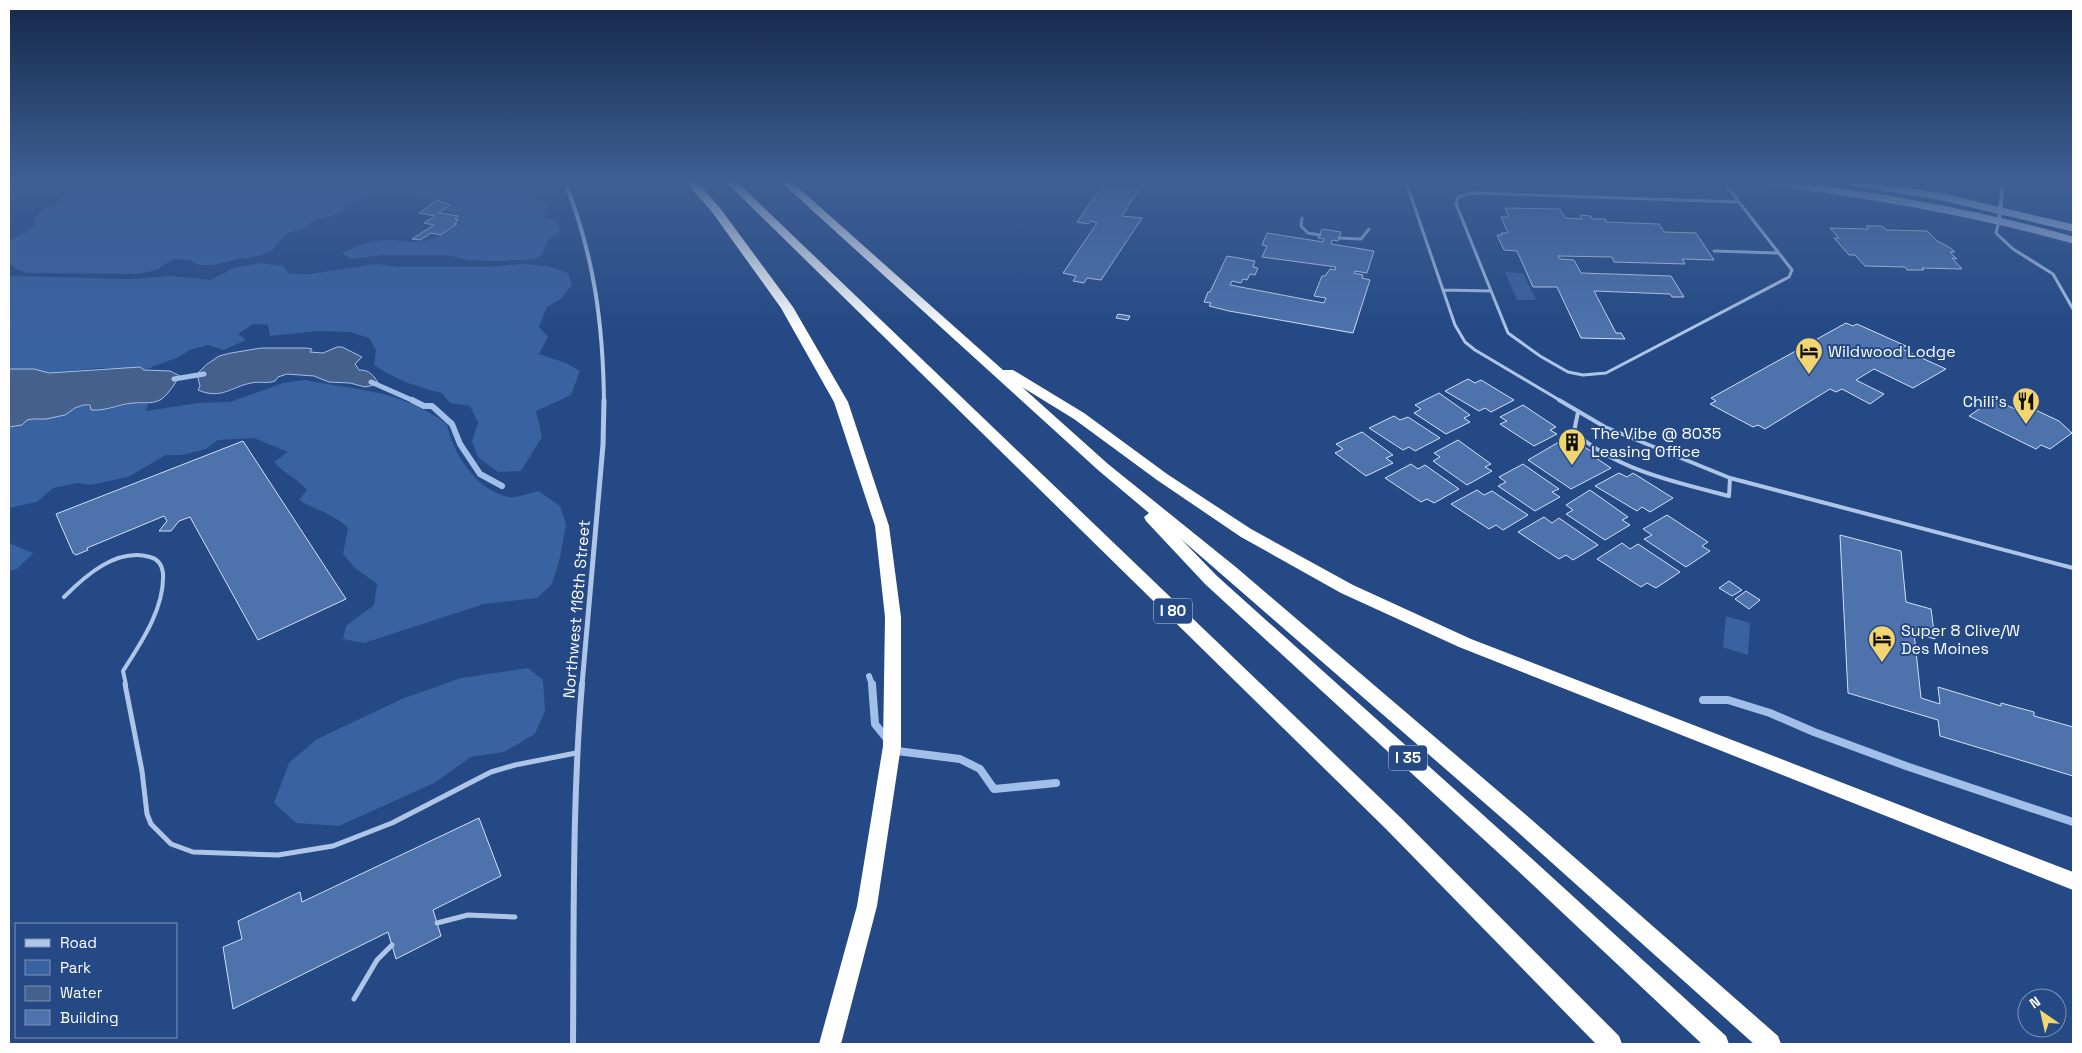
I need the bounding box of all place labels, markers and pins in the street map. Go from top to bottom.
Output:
hotel icon: Wildwood Lodge [1794,336,1824,375]
place label: Wildwood Lodge [1828,341,1956,362]
restaurant icon: Chili's [2011,386,2041,425]
place label: Chili's [1963,391,2007,412]
place label: The Vibe @ 8035 Leasing Office [1591,423,1721,462]
building icon: The Vibe @ 8035 Leasing Office [1557,427,1587,466]
place label: Super 8 Clive/W Des Moines [1901,620,2020,659]
hotel icon: Super 8 Clive/W Des Moines [1867,624,1897,663]

